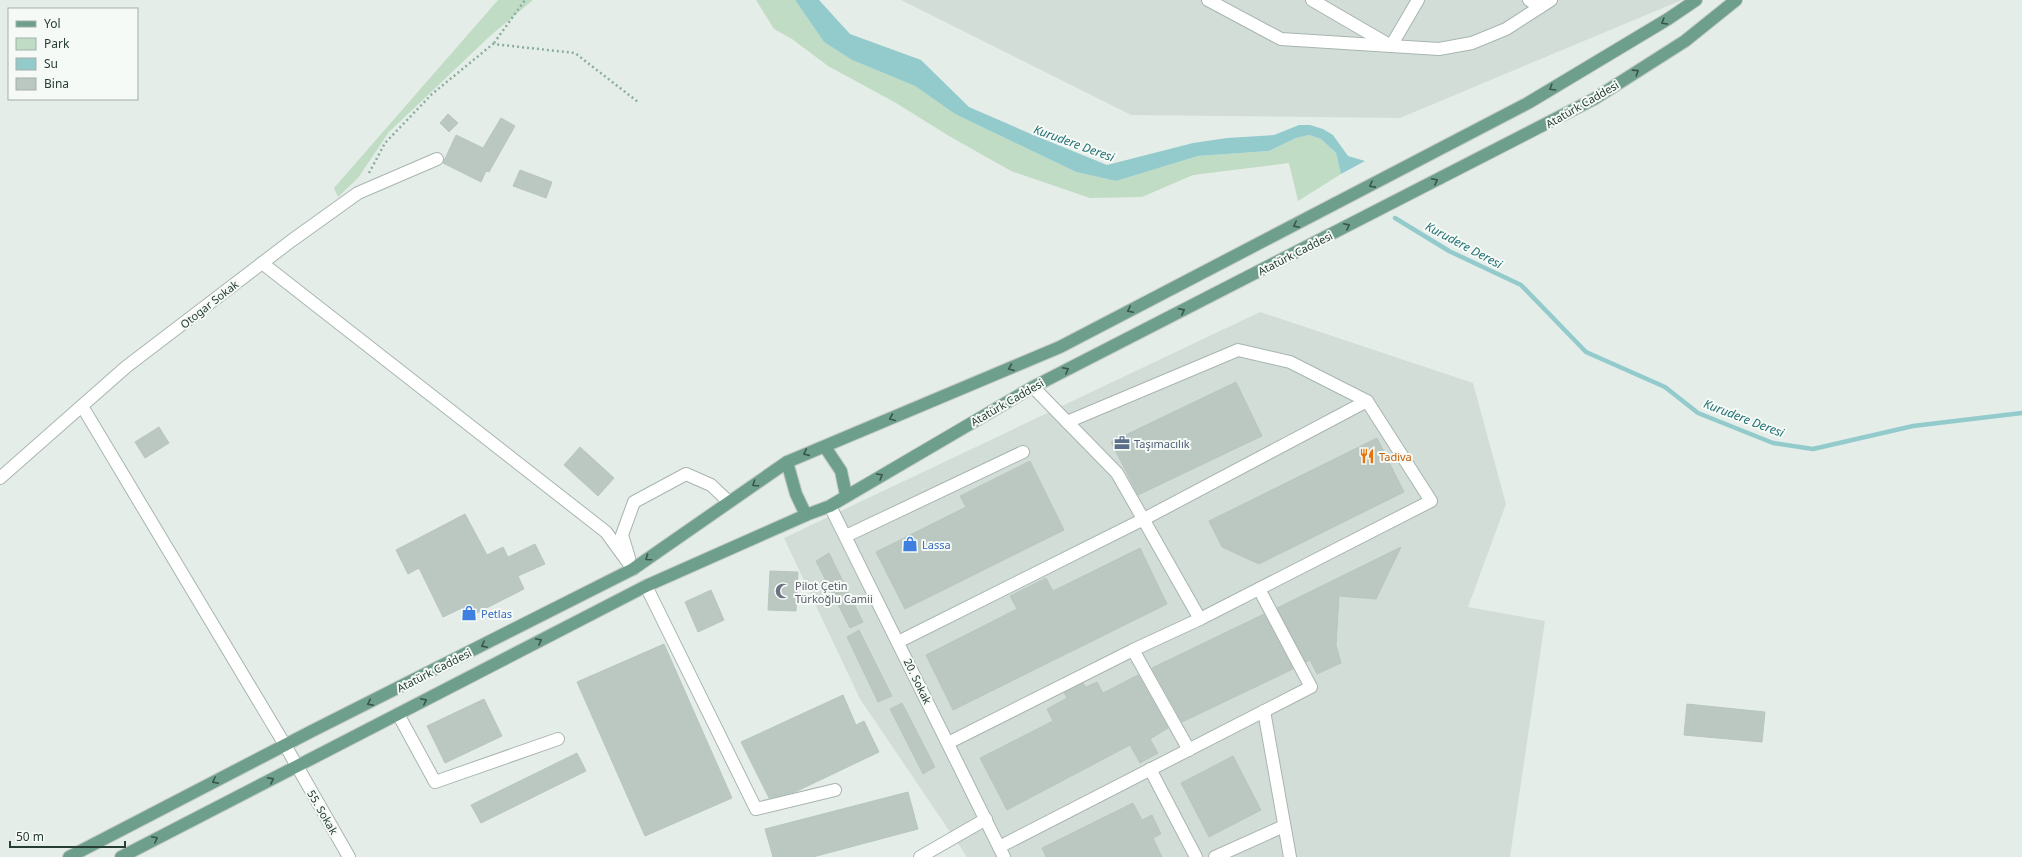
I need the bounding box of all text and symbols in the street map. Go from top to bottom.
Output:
legend [8,8,138,100]
text: Yol [44,15,61,32]
one-way arrow [1661,17,1668,24]
text: Park [44,35,70,52]
text: Su [44,55,58,72]
one-way arrow [1631,70,1638,77]
text: Bina [44,75,69,92]
street label: Atatürk Caddesi [1543,77,1621,131]
one-way arrow [1549,83,1556,91]
water label: Kurudere Deresi [1031,121,1118,166]
one-way arrow [1431,178,1438,186]
one-way arrow [1369,181,1376,188]
water label: Kurudere Deresi [1423,218,1506,273]
one-way arrow [1292,220,1300,228]
one-way arrow [1343,223,1350,231]
street label: Atatürk Caddesi [1255,228,1335,278]
street label: Otogar Sokak [177,276,241,332]
one-way arrow [1127,306,1135,313]
one-way arrow [1177,308,1185,315]
one-way arrow [1008,363,1015,371]
one-way arrow [1062,367,1069,375]
street label: Atatürk Caddesi [968,375,1046,429]
water label: Kurudere Deresi [1701,395,1787,441]
one-way arrow [888,414,895,422]
office icon: Taşımacılık [1113,434,1131,452]
place label: Taşımacılık [1134,436,1190,451]
restaurant icon: Tadiva [1358,447,1376,465]
one-way arrow [803,448,810,456]
place label: Tadiva [1379,449,1412,464]
one-way arrow [876,473,883,480]
one-way arrow [753,479,760,486]
shop icon: Lassa [901,535,919,553]
place label: Lassa [922,537,951,552]
one-way arrow [646,553,653,560]
place label: Pilot Çetin Türkoğlu Camii [795,578,873,606]
mosque icon: Pilot Çetin Türkoğlu Camii [774,582,792,600]
shop icon: Petlas [460,604,478,622]
place label: Petlas [481,606,512,621]
one-way arrow [535,638,542,646]
one-way arrow [481,640,488,648]
street label: Atatürk Caddesi [394,645,474,695]
street label: 20. Sokak [901,656,936,706]
one-way arrow [367,698,374,706]
one-way arrow [419,698,427,705]
one-way arrow [212,776,219,784]
one-way arrow [267,777,274,784]
street label: 55. Sokak [304,787,342,837]
scale bar [10,823,125,849]
text: 50 m [16,828,44,845]
one-way arrow [151,836,159,844]

